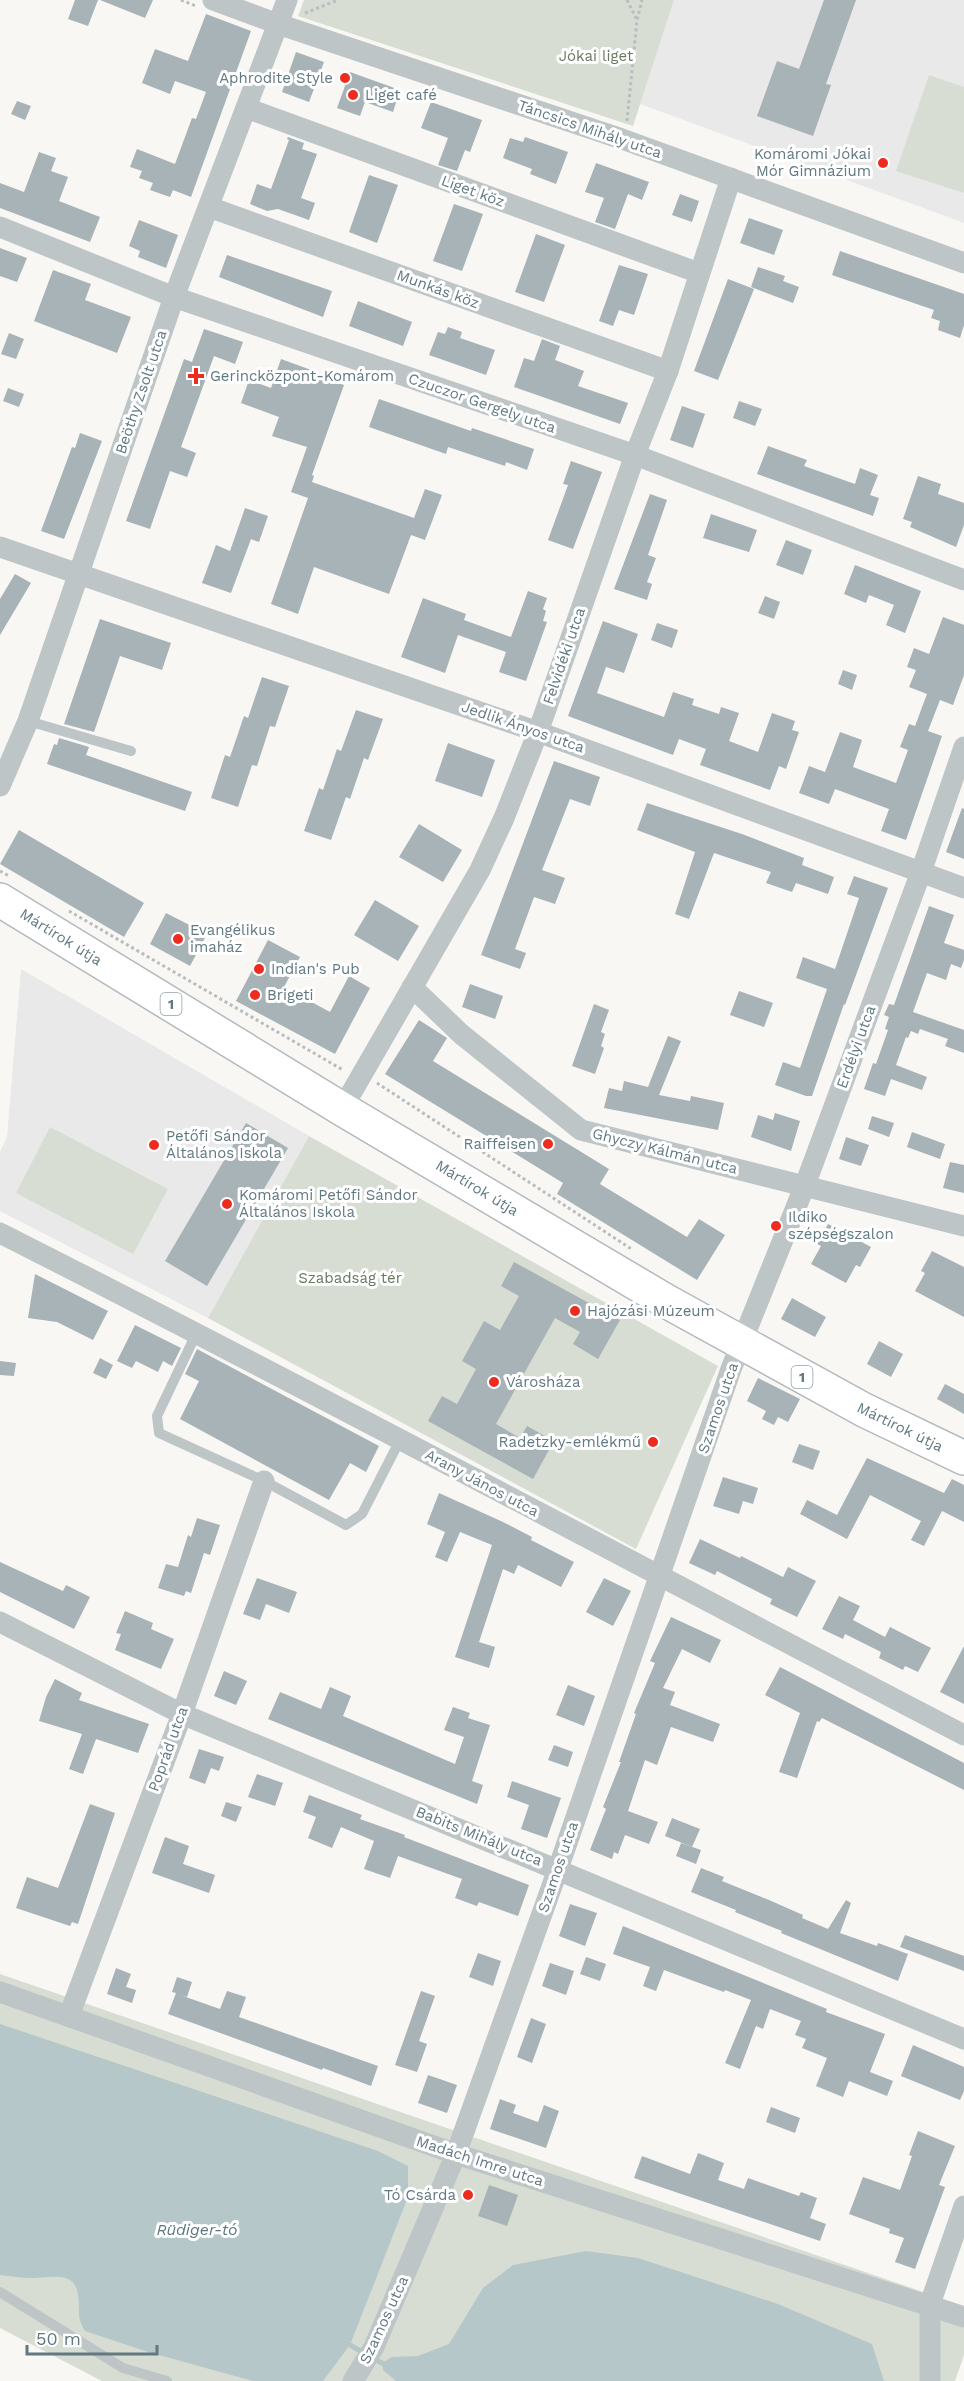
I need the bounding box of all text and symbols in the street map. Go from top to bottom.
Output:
park label: Jókai liget [559,47,634,65]
place label: Aphrodite Style [219,69,333,87]
marker: Aphrodite Style [338,71,352,85]
place label: Liget café [365,86,437,104]
marker: Liget café [346,88,360,102]
street label: Táncsics Mihály utca [516,96,665,162]
place label: Komáromi Jókai Mór Gimnázium [754,145,871,180]
marker: Komáromi Jókai Mór Gimnázium [876,156,890,170]
street label: Liget köz [439,171,507,211]
street label: Munkás köz [394,266,482,312]
street label: Beöthy Zsolt utca [111,327,171,456]
marker: Gerincközpont-Komárom [187,367,205,385]
place label: Gerincközpont-Komárom [210,367,394,385]
street label: Czuczor Gergely utca [406,369,559,437]
street label: Felvidéki utca [539,605,589,707]
street label: Jedlik Ányos utca [459,698,587,757]
street label: Mártírok útja [17,905,106,970]
place label: Evangélikus imaház [190,921,275,956]
marker: Evangélikus imaház [171,932,185,946]
place label: Indian's Pub [271,960,360,978]
marker: Indian's Pub [252,962,266,976]
place label: Brigeti [267,986,314,1004]
marker: Brigeti [248,988,262,1002]
road number: 1 [160,993,182,1015]
street label: Erdélyi utca [833,1003,880,1091]
street label: Ghyczy Kálmán utca [591,1124,740,1178]
place label: Petőfi Sándor Általános Iskola [166,1127,282,1162]
place label: Raiffeisen [463,1135,536,1153]
marker: Raiffeisen [541,1137,555,1151]
marker: Petőfi Sándor Általános Iskola [147,1138,161,1152]
street label: Mártírok útja [432,1156,522,1220]
place label: Komáromi Petőfi Sándor Általános Iskola [239,1186,418,1221]
marker: Komáromi Petőfi Sándor Általános Iskola [220,1197,234,1211]
place label: Ildiko szépségszalon [788,1208,894,1243]
marker: Ildiko szépségszalon [769,1219,783,1233]
park label: Szabadság tér [298,1269,402,1287]
place label: Hajózási Múzeum [587,1302,715,1320]
marker: Hajózási Múzeum [568,1304,582,1318]
street label: Szamos utca [694,1360,742,1456]
road number: 1 [792,1366,812,1388]
place label: Városháza [506,1373,581,1391]
marker: Városháza [487,1375,501,1389]
street label: Mártírok útja [854,1398,946,1456]
place label: Radetzky-emlékmű [499,1433,641,1451]
marker: Radetzky-emlékmű [646,1435,660,1449]
street label: Arany János utca [422,1445,542,1521]
street label: Poprád utca [144,1704,192,1794]
street label: Babits Mihály utca [413,1802,545,1870]
street label: Szamos utca [534,1819,582,1915]
street label: Madách Imre utca [414,2132,546,2190]
place label: Tó Csárda [384,2186,456,2204]
marker: Tó Csárda [461,2188,475,2202]
water label: Rüdiger-tó [156,2220,238,2239]
street label: Szamos utca [356,2273,412,2367]
scale bar [27,2318,158,2356]
text: 50 m [36,2328,81,2349]

